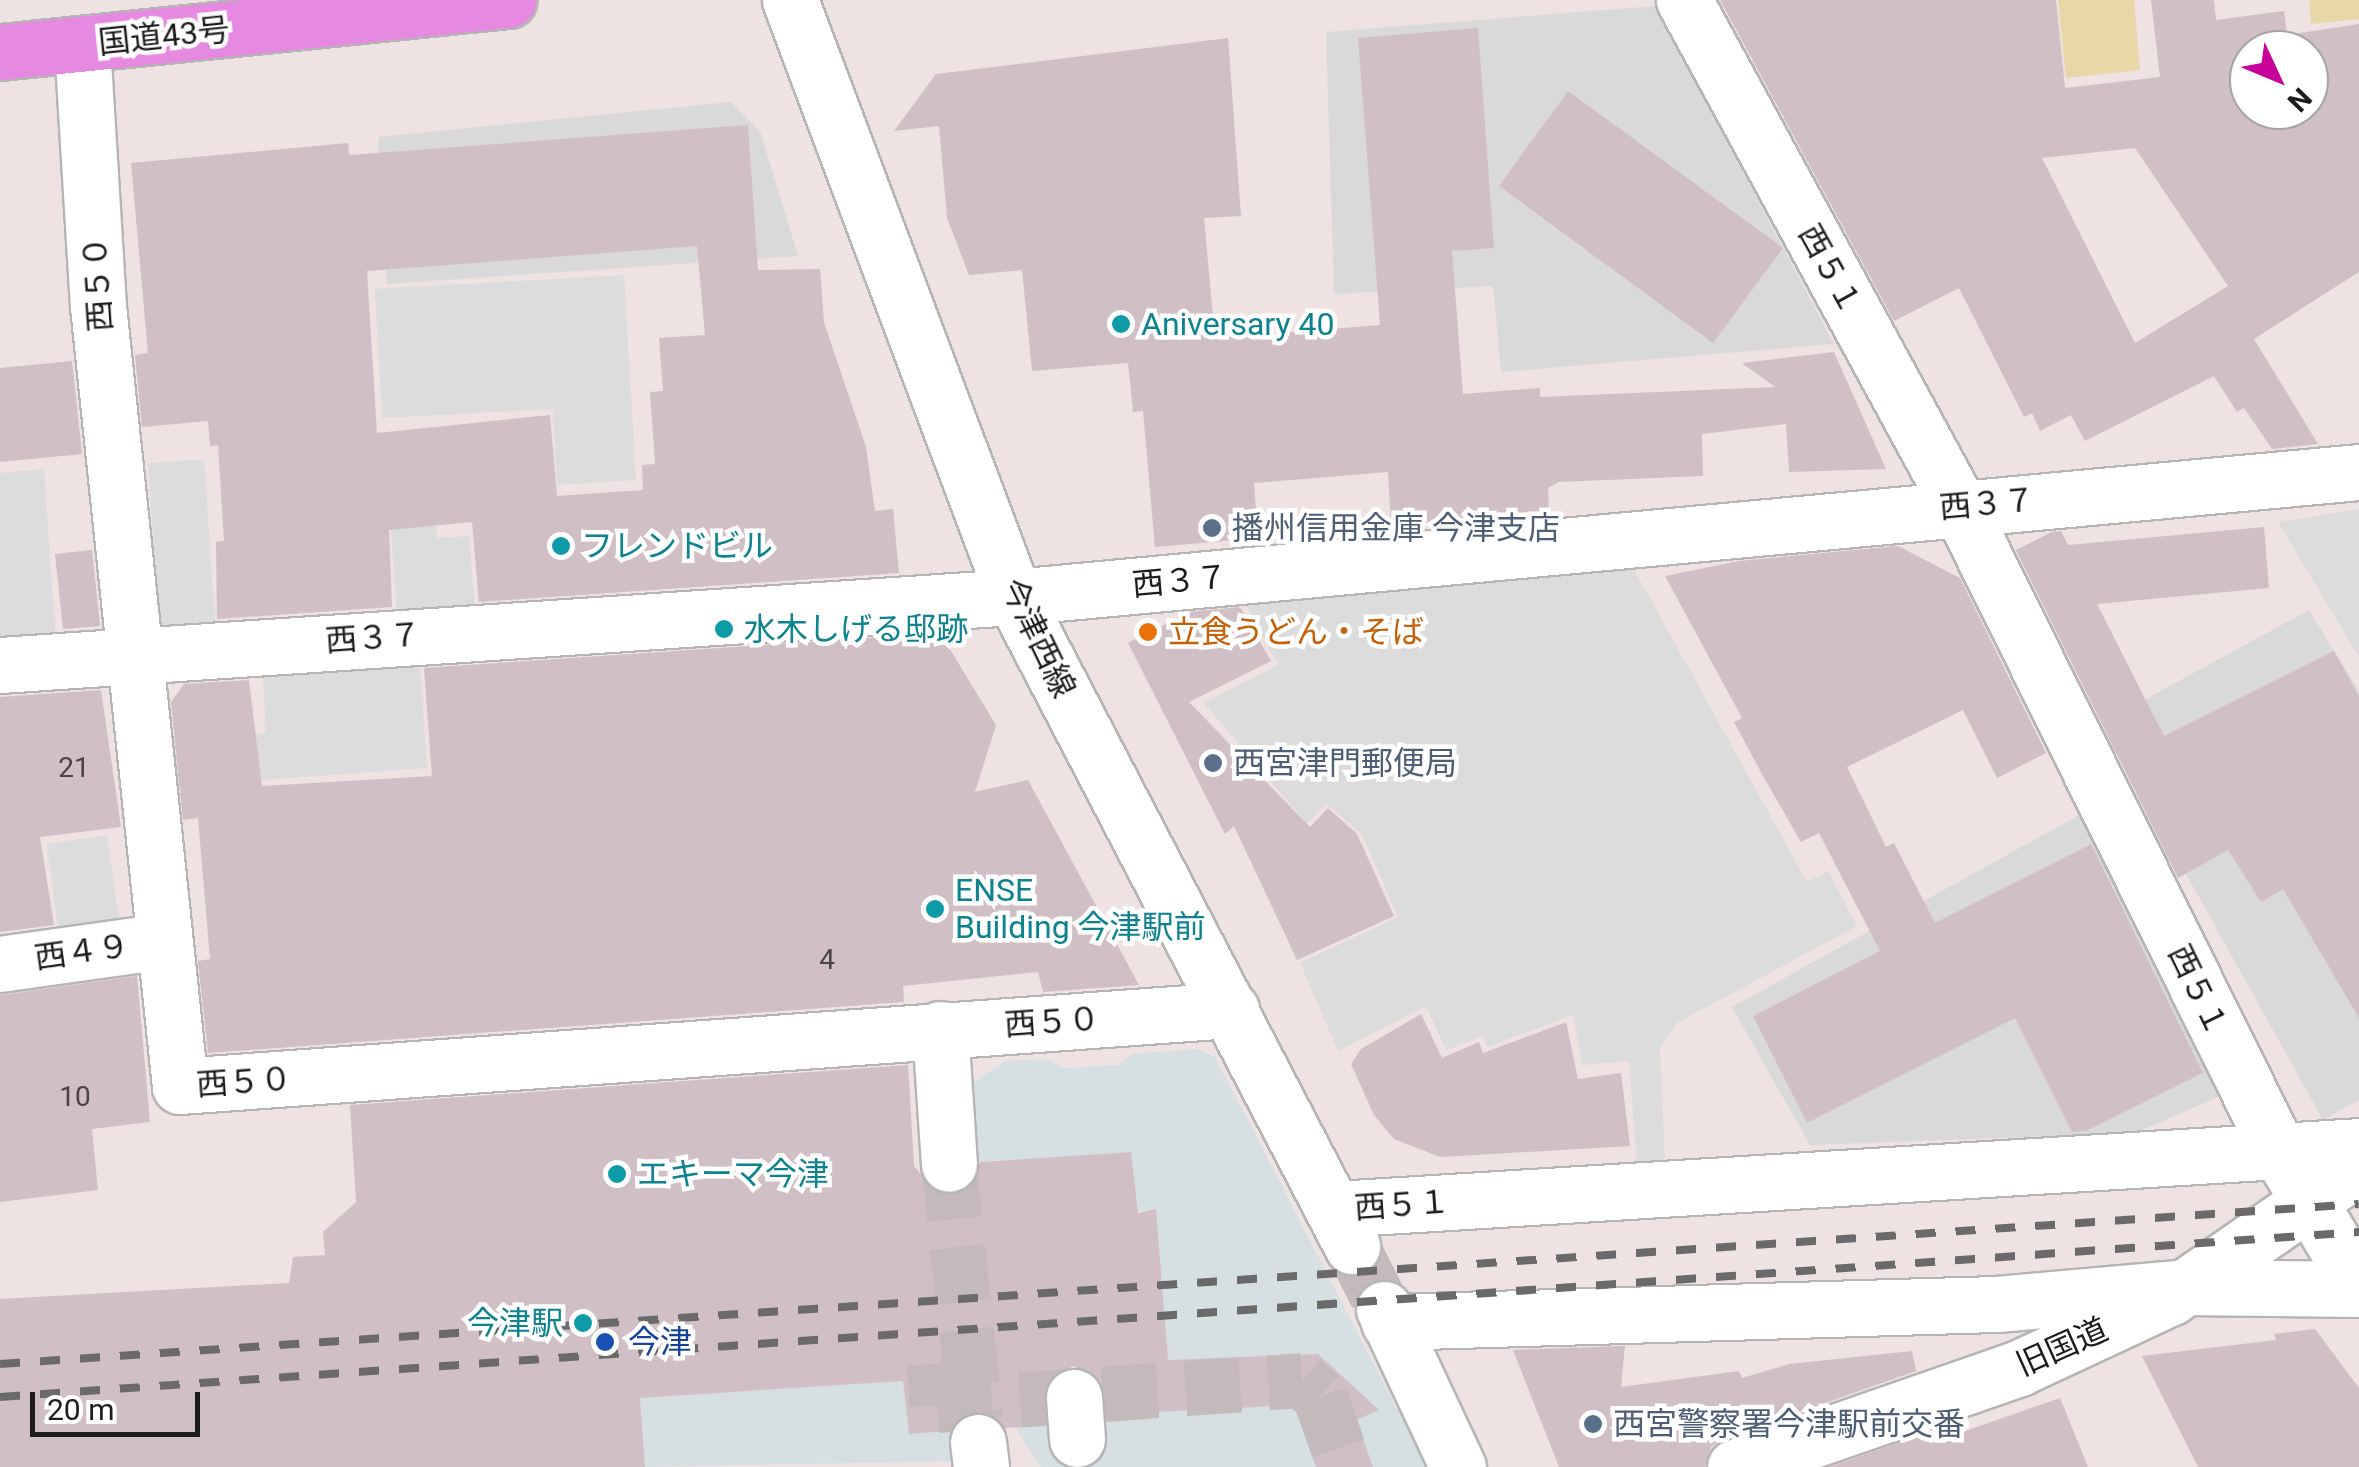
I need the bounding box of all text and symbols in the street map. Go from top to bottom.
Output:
street label: 国道43号 [96,10,232,62]
north arrow [2229,30,2329,130]
text: N [2281,81,2318,118]
street label: 西５１ [1790,218,1870,320]
street label: 西５０ [75,235,121,333]
place label: Aniversary 40 [1141,305,1335,343]
marker: Aniversary 40 [1110,313,1132,335]
street label: 西３７ [1938,481,2036,527]
place label: 播州信用金庫 今津支店 [1232,509,1560,547]
marker: 播州信用金庫 今津支店 [1201,517,1223,539]
place label: フレンドビル [581,527,773,565]
marker: フレンドビル [550,535,572,557]
street label: 西３７ [1131,558,1229,604]
street label: 今津西線 [993,572,1083,704]
place label: 水木しげる邸跡 [744,610,968,648]
place label: 立食うどん・そば [1168,613,1424,651]
street label: 西３７ [324,615,422,661]
marker: 水木しげる邸跡 [713,618,735,640]
marker: 立食うどん・そば [1137,621,1159,643]
place label: 西宮津門郵便局 [1233,744,1457,782]
house number: 21 [58,751,90,785]
marker: 西宮津門郵便局 [1202,752,1224,774]
place label: ENSE Building 今津駅前 [955,872,1206,947]
marker: ENSE Building 今津駅前 [924,898,946,920]
street label: 西４９ [32,926,132,978]
street label: 西５１ [2160,938,2236,1042]
house number: 4 [819,943,835,977]
street label: 西５０ [1003,999,1101,1045]
street label: 西５０ [195,1059,293,1105]
house number: 10 [59,1080,91,1114]
place label: エキーマ今津 [637,1155,829,1193]
marker: エキーマ今津 [606,1163,628,1185]
street label: 西５１ [1353,1182,1451,1228]
place label: 今津駅 [467,1304,563,1342]
street label: 旧国道 [2010,1310,2114,1384]
marker: 今津駅 [572,1312,594,1334]
place label: 今津 [628,1323,692,1361]
marker: 今津 [592,1329,618,1355]
scale bar [35,1372,205,1434]
text: 20 m [47,1392,114,1427]
place label: 西宮警察署今津駅前交番 [1613,1405,1965,1443]
marker: 西宮警察署今津駅前交番 [1582,1413,1604,1435]

